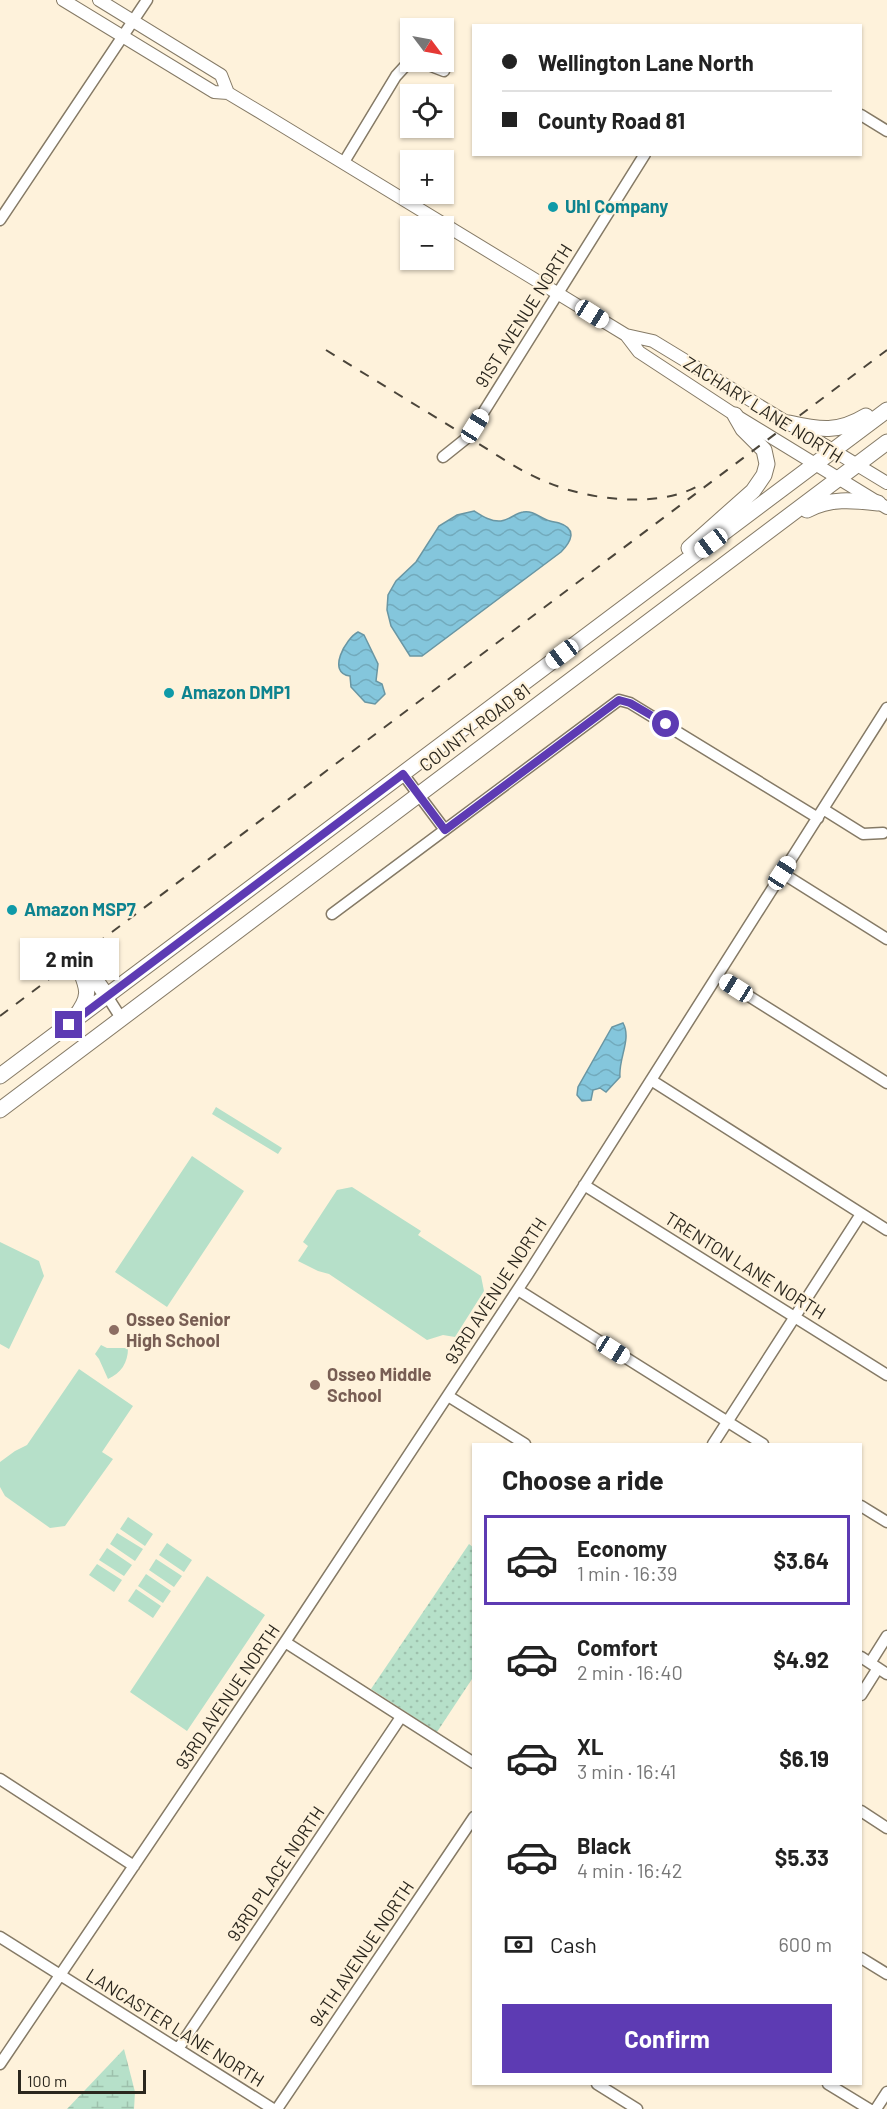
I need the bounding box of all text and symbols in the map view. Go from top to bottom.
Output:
north arrow [400,18,454,72]
map controls [400,18,454,270]
text: Wellington Lane North [538,49,754,75]
button: locate [400,84,454,138]
text: County Road 81 [538,107,685,133]
button: + [400,150,454,204]
place label: Uhl Company [565,195,668,217]
marker: Uhl Company [546,200,560,214]
button: − [400,216,454,270]
street label: 91ST AVENUE NORTH [470,240,576,391]
car [572,297,612,331]
street label: ZACHARY LANE NORTH [680,351,847,467]
car [458,406,492,446]
car [691,525,731,561]
car [542,636,582,672]
street label: COUNTY ROAD 81 [415,678,534,776]
place label: Amazon DMP1 [181,681,290,703]
marker: Amazon DMP1 [162,686,176,700]
route start [652,710,679,737]
car [765,853,799,893]
place label: Amazon MSP7 [24,898,136,920]
marker: Amazon MSP7 [5,903,19,917]
callout: 2 min [20,938,118,980]
text: 2 min [46,947,93,971]
car [716,971,756,1005]
route end [55,1011,82,1038]
street label: TRENTON LANE NORTH [661,1207,830,1324]
street label: 93RD AVENUE NORTH [440,1213,551,1368]
place label: Osseo Senior High School [126,1308,231,1351]
marker: Osseo Senior High School [107,1323,121,1337]
car [593,1333,633,1367]
place label: Osseo Middle School [327,1363,432,1406]
marker: Osseo Middle School [308,1378,322,1392]
text: Choose a ride [502,1463,664,1495]
icon: car [505,1533,559,1587]
text: Economy [577,1535,667,1561]
text: $3.64 [773,1547,829,1573]
text: 1 min · 16:39 [577,1561,677,1585]
street label: 93RD AVENUE NORTH [170,1620,284,1773]
icon: car [505,1632,559,1686]
text: Comfort [577,1634,658,1660]
text: $4.92 [773,1646,829,1672]
text: 2 min · 16:40 [577,1660,683,1684]
icon: car [505,1731,559,1785]
text: XL [577,1733,603,1759]
text: $6.19 [779,1745,829,1771]
text: 3 min · 16:41 [577,1759,676,1783]
street label: 93RD PLACE NORTH [222,1802,329,1945]
icon: car [505,1830,559,1884]
text: Black [577,1832,631,1858]
text: $5.33 [775,1844,829,1870]
text: 4 min · 16:42 [577,1858,682,1882]
street label: 94TH AVENUE NORTH [304,1876,418,2030]
icon: cash [502,1928,535,1961]
text: Cash [550,1931,597,1957]
text: 600 m [779,1932,832,1956]
street label: LANCASTER LANE NORTH [82,1963,269,2091]
button: Confirm [502,2004,832,2073]
scale bar [18,2067,146,2094]
text: 100 m [27,2071,67,2090]

